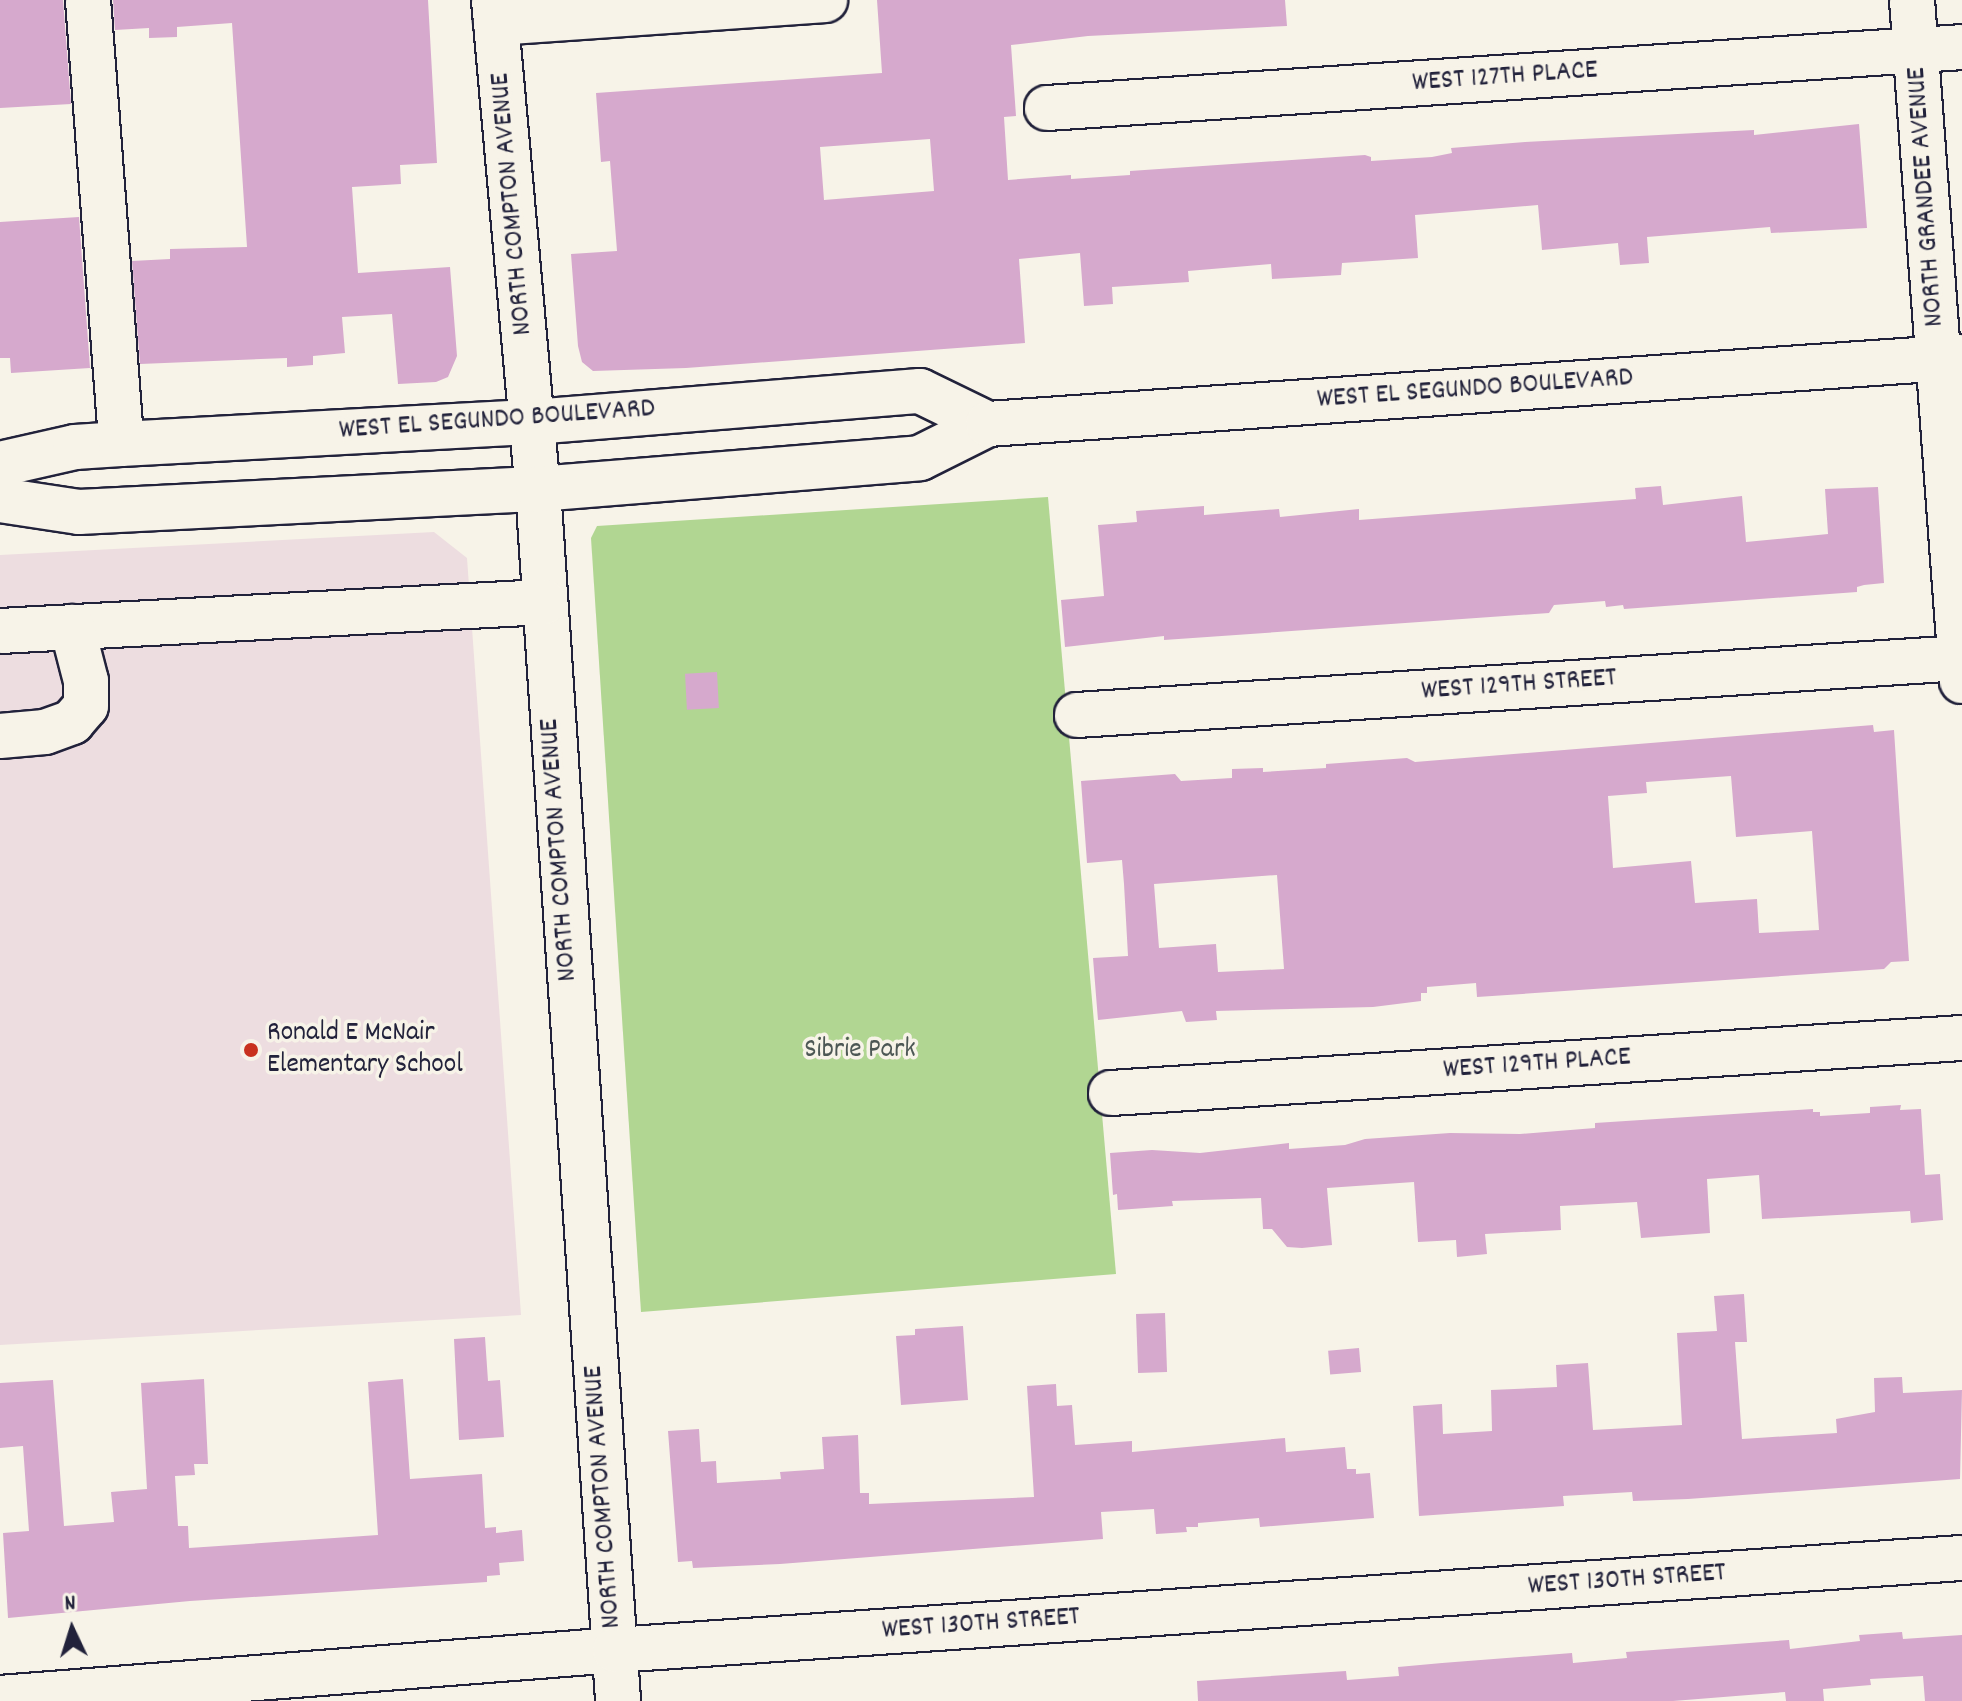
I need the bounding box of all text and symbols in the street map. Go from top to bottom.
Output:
street label: WEST 127TH PLACE [1411,55,1599,101]
street label: NORTH GRANDEE AVENUE [1901,66,1953,328]
street label: NORTH COMPTON AVENUE [485,71,541,337]
street label: WEST EL SEGUNDO BOULEVARD [1316,362,1634,418]
street label: WEST EL SEGUNDO BOULEVARD [338,393,656,449]
street label: WEST 129TH STREET [1420,662,1618,710]
street label: NORTH COMPTON AVENUE [534,717,586,983]
place label: Ronald E McNair Elementary School [267,1017,463,1083]
park label: Sibrie Park [804,1034,916,1068]
marker: Ronald E McNair Elementary School [242,1041,260,1059]
street label: WEST 129TH PLACE [1442,1042,1632,1088]
street label: NORTH COMPTON AVENUE [578,1364,630,1630]
street label: WEST 130TH STREET [1527,1557,1727,1605]
north arrow [32,1589,112,1669]
text: N [64,1589,77,1620]
street label: WEST 130TH STREET [881,1601,1081,1649]

